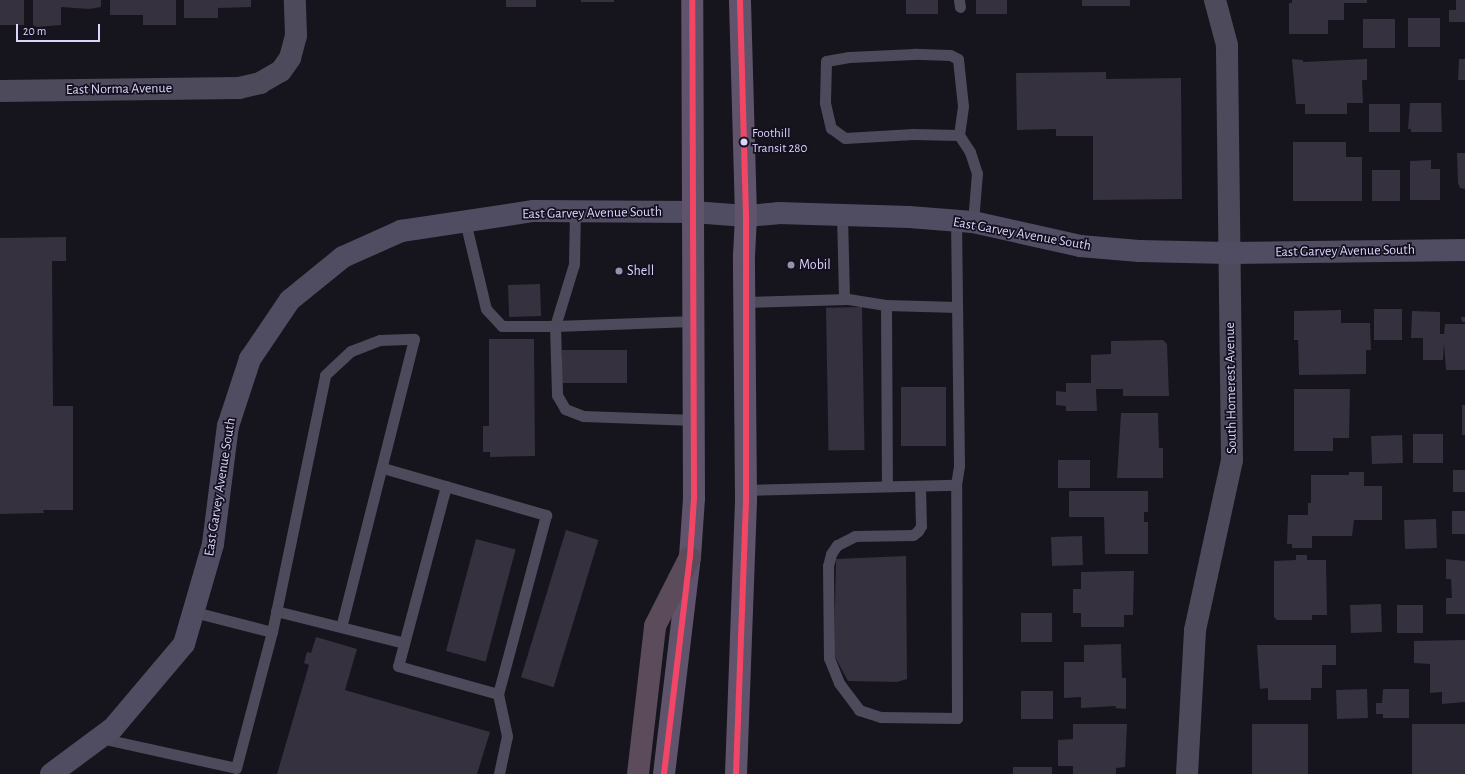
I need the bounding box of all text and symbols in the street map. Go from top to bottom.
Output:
scale bar [18,16,102,42]
text: 20 m [23,25,46,37]
street label: East Norma Avenue [66,80,172,98]
place label: Foothill Transit 280 [752,127,807,158]
marker: Foothill Transit 280 [739,137,749,147]
street label: East Garvey Avenue South [522,203,662,223]
street label: East Garvey Avenue South [952,214,1092,254]
street label: East Garvey Avenue South [1275,241,1415,261]
place label: Mobil [799,257,831,273]
marker: Mobil [786,260,796,270]
place label: Shell [627,263,654,279]
marker: Shell [614,266,624,276]
street label: South Homerest Avenue [1221,322,1241,454]
street label: East Garvey Avenue South [201,417,239,557]

